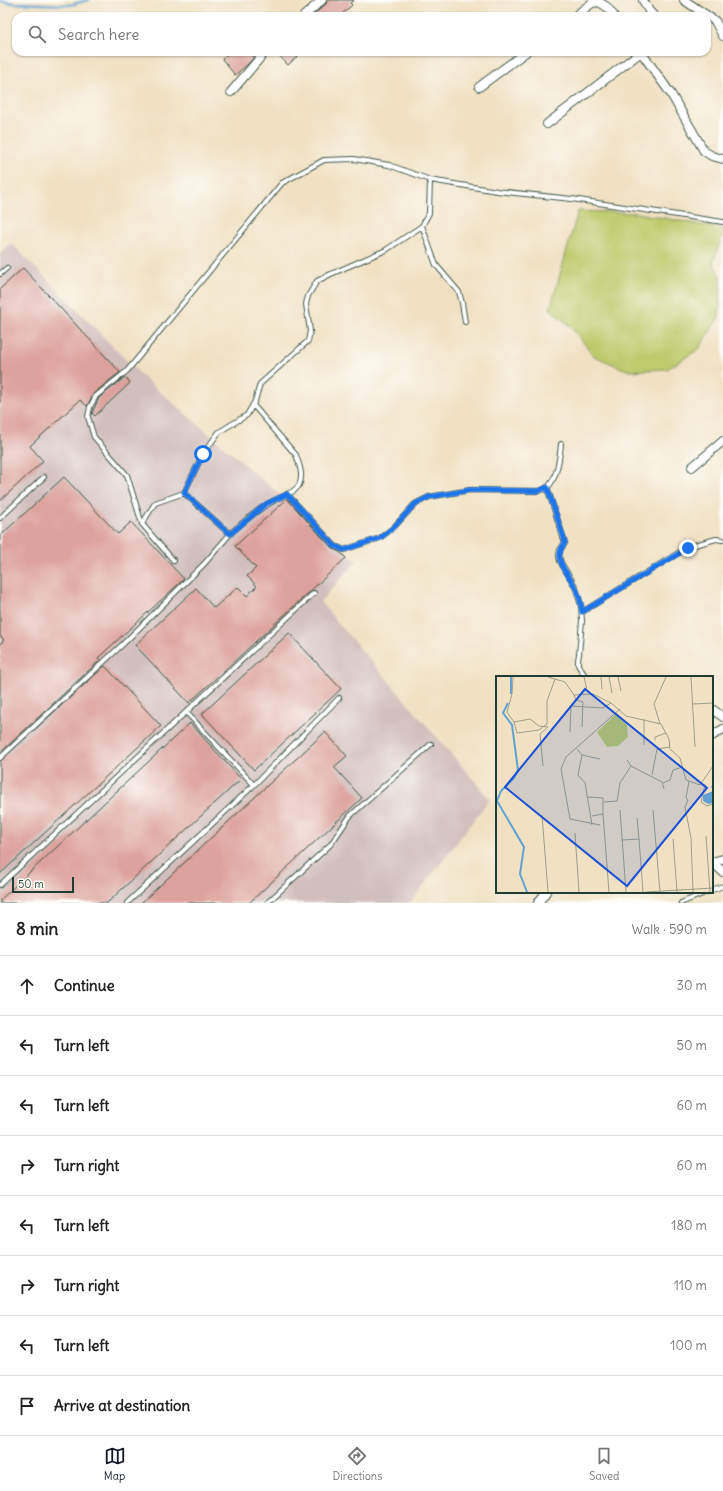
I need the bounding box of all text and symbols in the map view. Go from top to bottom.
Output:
search box [12,12,711,56]
icon: search [26,23,48,45]
text: Search here [58,25,139,44]
route start [194,445,212,463]
route end [679,539,697,557]
inset map [496,676,713,893]
scale bar [12,875,74,894]
text: 50 m [18,877,44,891]
text: 8 min [16,918,58,940]
text: Walk · 590 m [632,921,707,938]
icon: ahead [16,975,38,997]
text: Continue [54,976,115,995]
text: 30 m [677,977,707,994]
icon: left [16,1035,38,1057]
text: Turn left [54,1036,109,1055]
text: 50 m [676,1037,707,1054]
icon: left [16,1095,38,1117]
text: Turn left [54,1096,109,1115]
text: 60 m [676,1097,707,1114]
icon: right [16,1155,38,1177]
text: Turn right [54,1156,119,1175]
text: 60 m [676,1157,707,1174]
icon: left [16,1215,38,1237]
text: Turn left [54,1216,109,1235]
text: 180 m [671,1217,707,1234]
icon: right [16,1275,38,1297]
text: Turn right [54,1276,119,1295]
text: 110 m [674,1277,707,1294]
icon: left [16,1335,38,1357]
text: Turn left [54,1336,109,1355]
text: 100 m [670,1337,707,1354]
icon: arrive [16,1395,38,1417]
text: Arrive at destination [54,1396,190,1415]
tab: Map [104,1445,126,1483]
tab: Directions [333,1445,382,1483]
tab: Saved [589,1445,619,1483]

